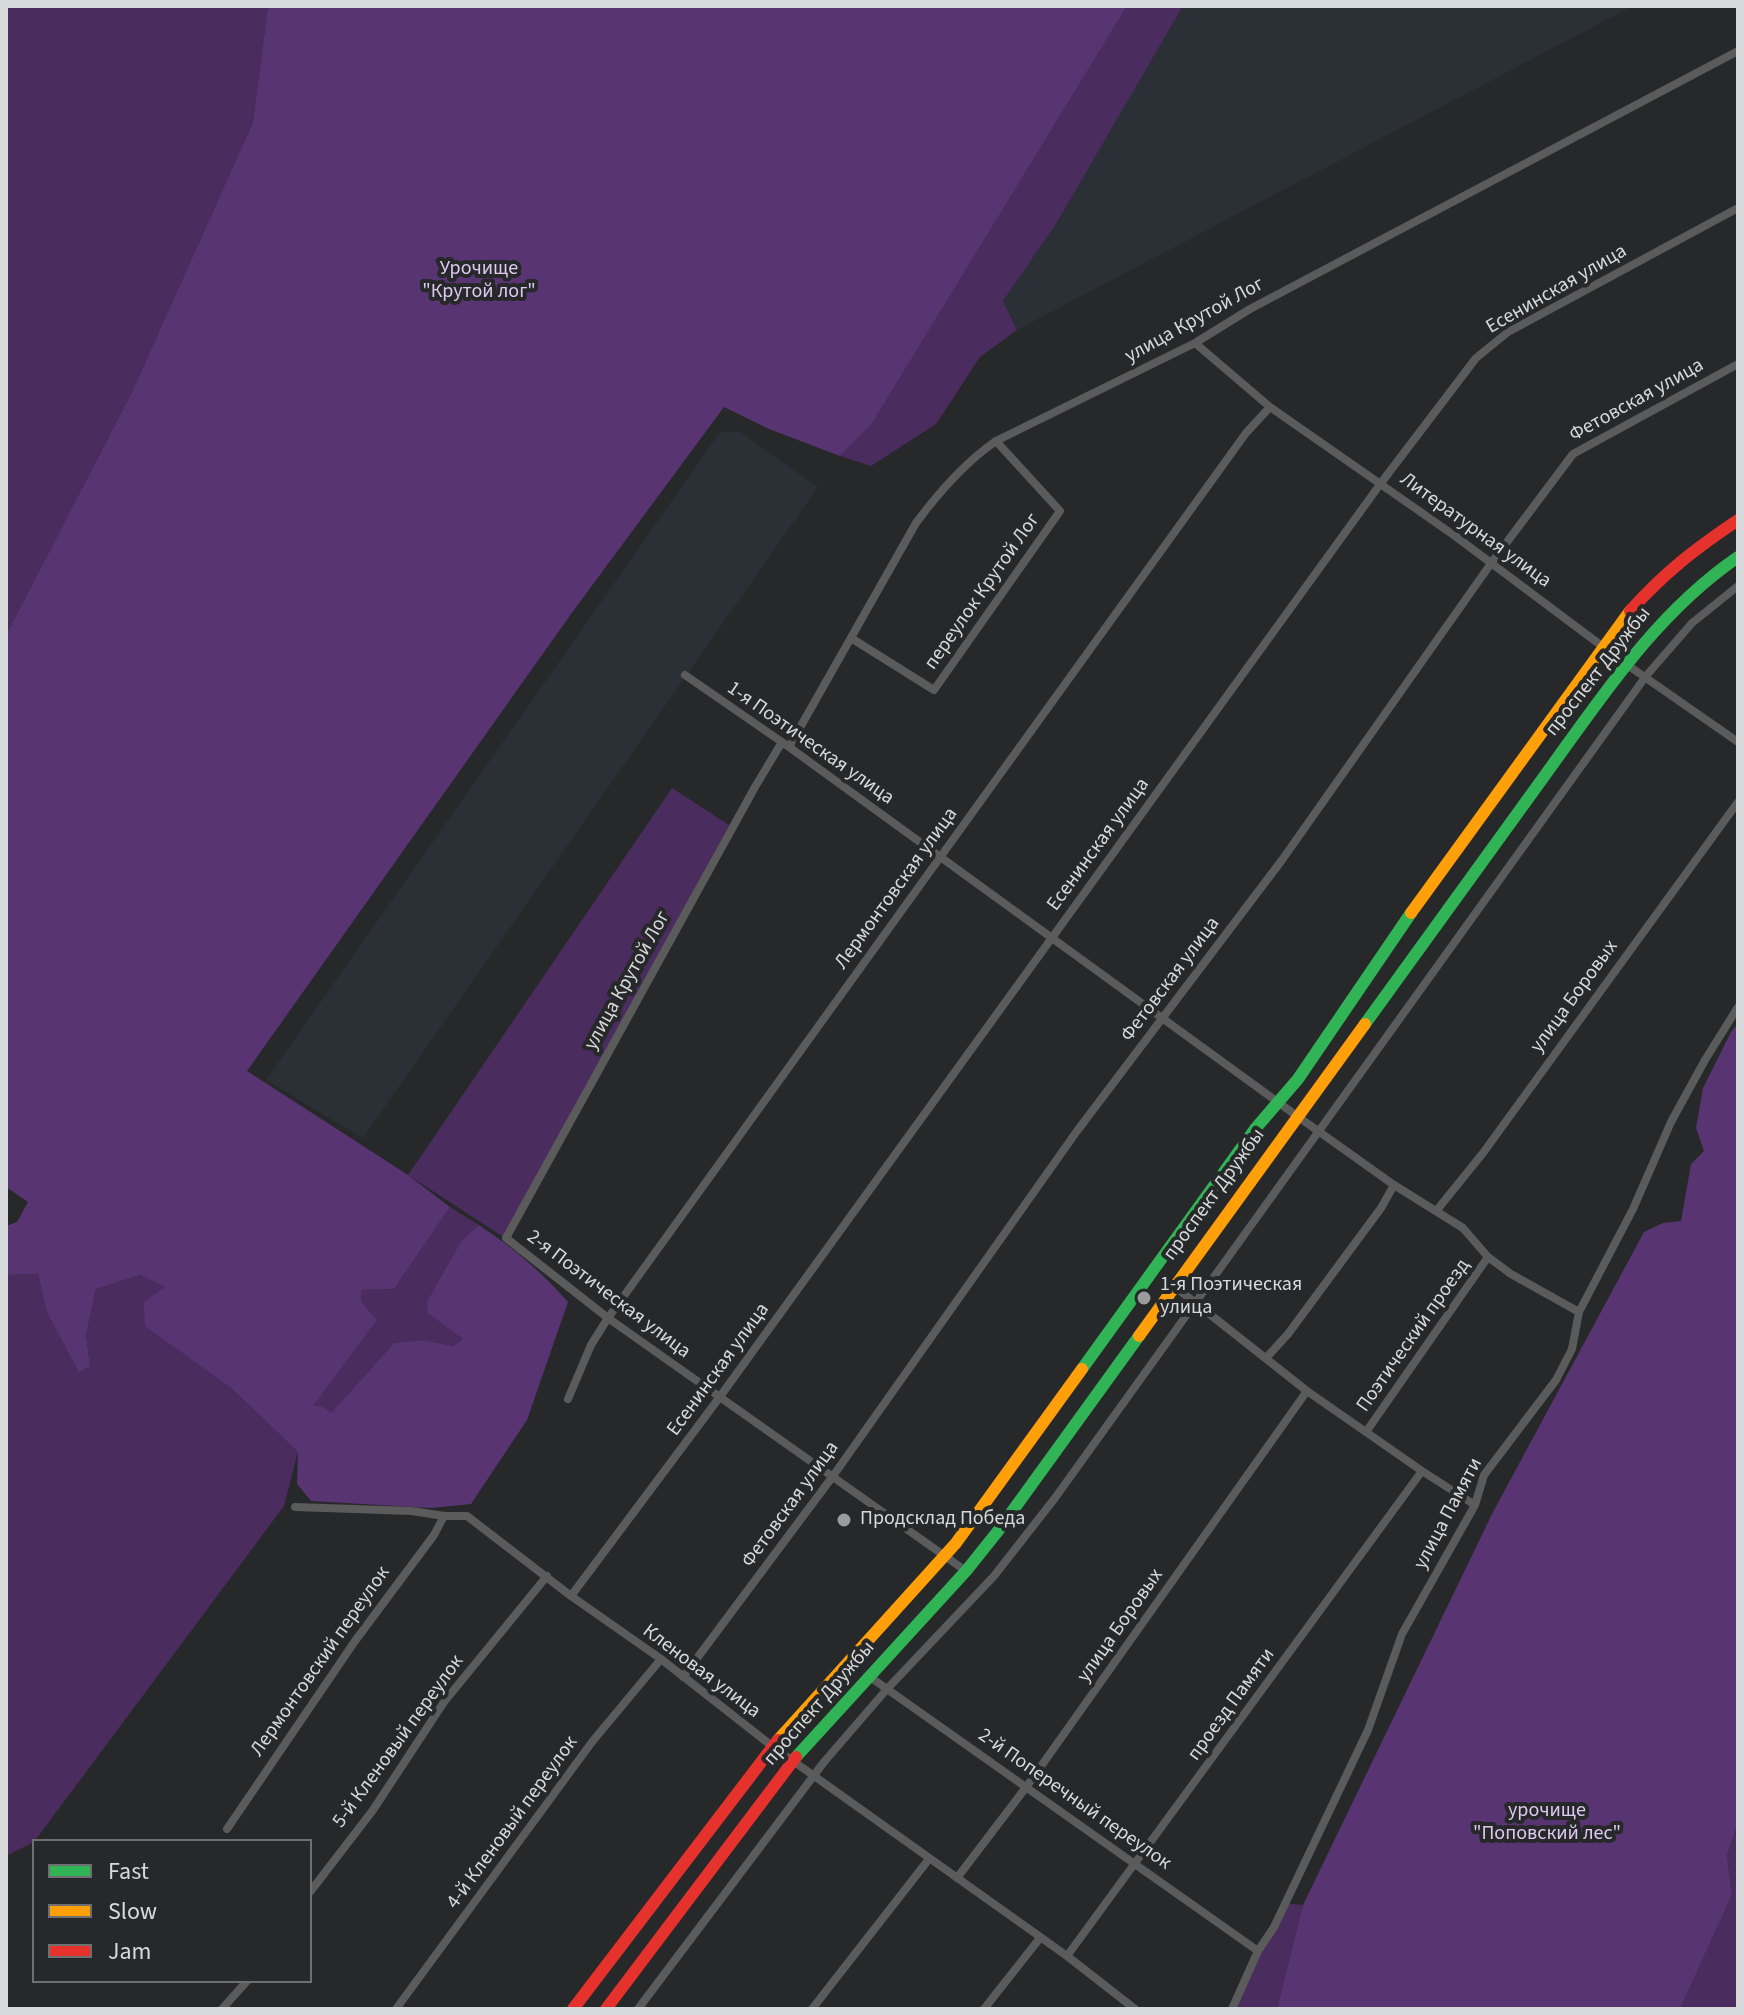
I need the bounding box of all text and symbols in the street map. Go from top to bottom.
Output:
street label: Есенинская улица [1482,240,1632,340]
park label: Урочище "Крутой лог" [422,258,536,305]
street label: улица Крутой Лог [1121,273,1269,369]
street label: Фетовская улица [1566,354,1708,448]
street label: Литературная улица [1395,468,1555,594]
street label: переулок Крутой Лог [920,509,1046,675]
street label: проспект Дружбы [1541,603,1657,741]
street label: 1-я Поэтическая улица [722,677,898,811]
street label: Есенинская улица [1043,774,1155,916]
street label: Лермонтовская улица [830,804,964,974]
street label: улица Крутой Лог [580,907,676,1055]
street label: Фетовская улица [1116,913,1226,1047]
street label: улица Боровых [1526,936,1624,1058]
street label: проспект Дружбы [1159,1124,1271,1266]
street label: 2-я Поэтическая улица [521,1226,695,1364]
street label: Поэтический проезд [1352,1255,1476,1417]
place label: 1-я Поэтическая улица [1160,1274,1302,1321]
marker: 1-я Поэтическая улица [1135,1289,1153,1307]
street label: Есенинская улица [663,1299,775,1441]
street label: Фетовская улица [737,1437,845,1573]
street label: улица Памяти [1410,1454,1488,1574]
place label: Продсклад Победа [860,1508,1025,1532]
marker: Продсклад Победа [835,1511,853,1529]
street label: Лермонтовский переулок [246,1562,396,1762]
street label: улица Боровых [1073,1564,1169,1688]
street label: Кленовая улица [637,1620,765,1724]
street label: проспект Дружбы [759,1637,881,1771]
street label: проезд Памяти [1183,1644,1281,1766]
street label: 5-й Кленовый переулок [328,1651,470,1833]
street label: 2-й Поперечный переулок [973,1724,1175,1876]
street label: 4-й Кленовый переулок [442,1732,584,1914]
park label: урочище "Поповский лес" [1473,1800,1621,1847]
legend [32,1839,312,1983]
text: Fast [108,1854,149,1889]
text: Slow [108,1894,157,1929]
text: Jam [108,1934,152,1969]

